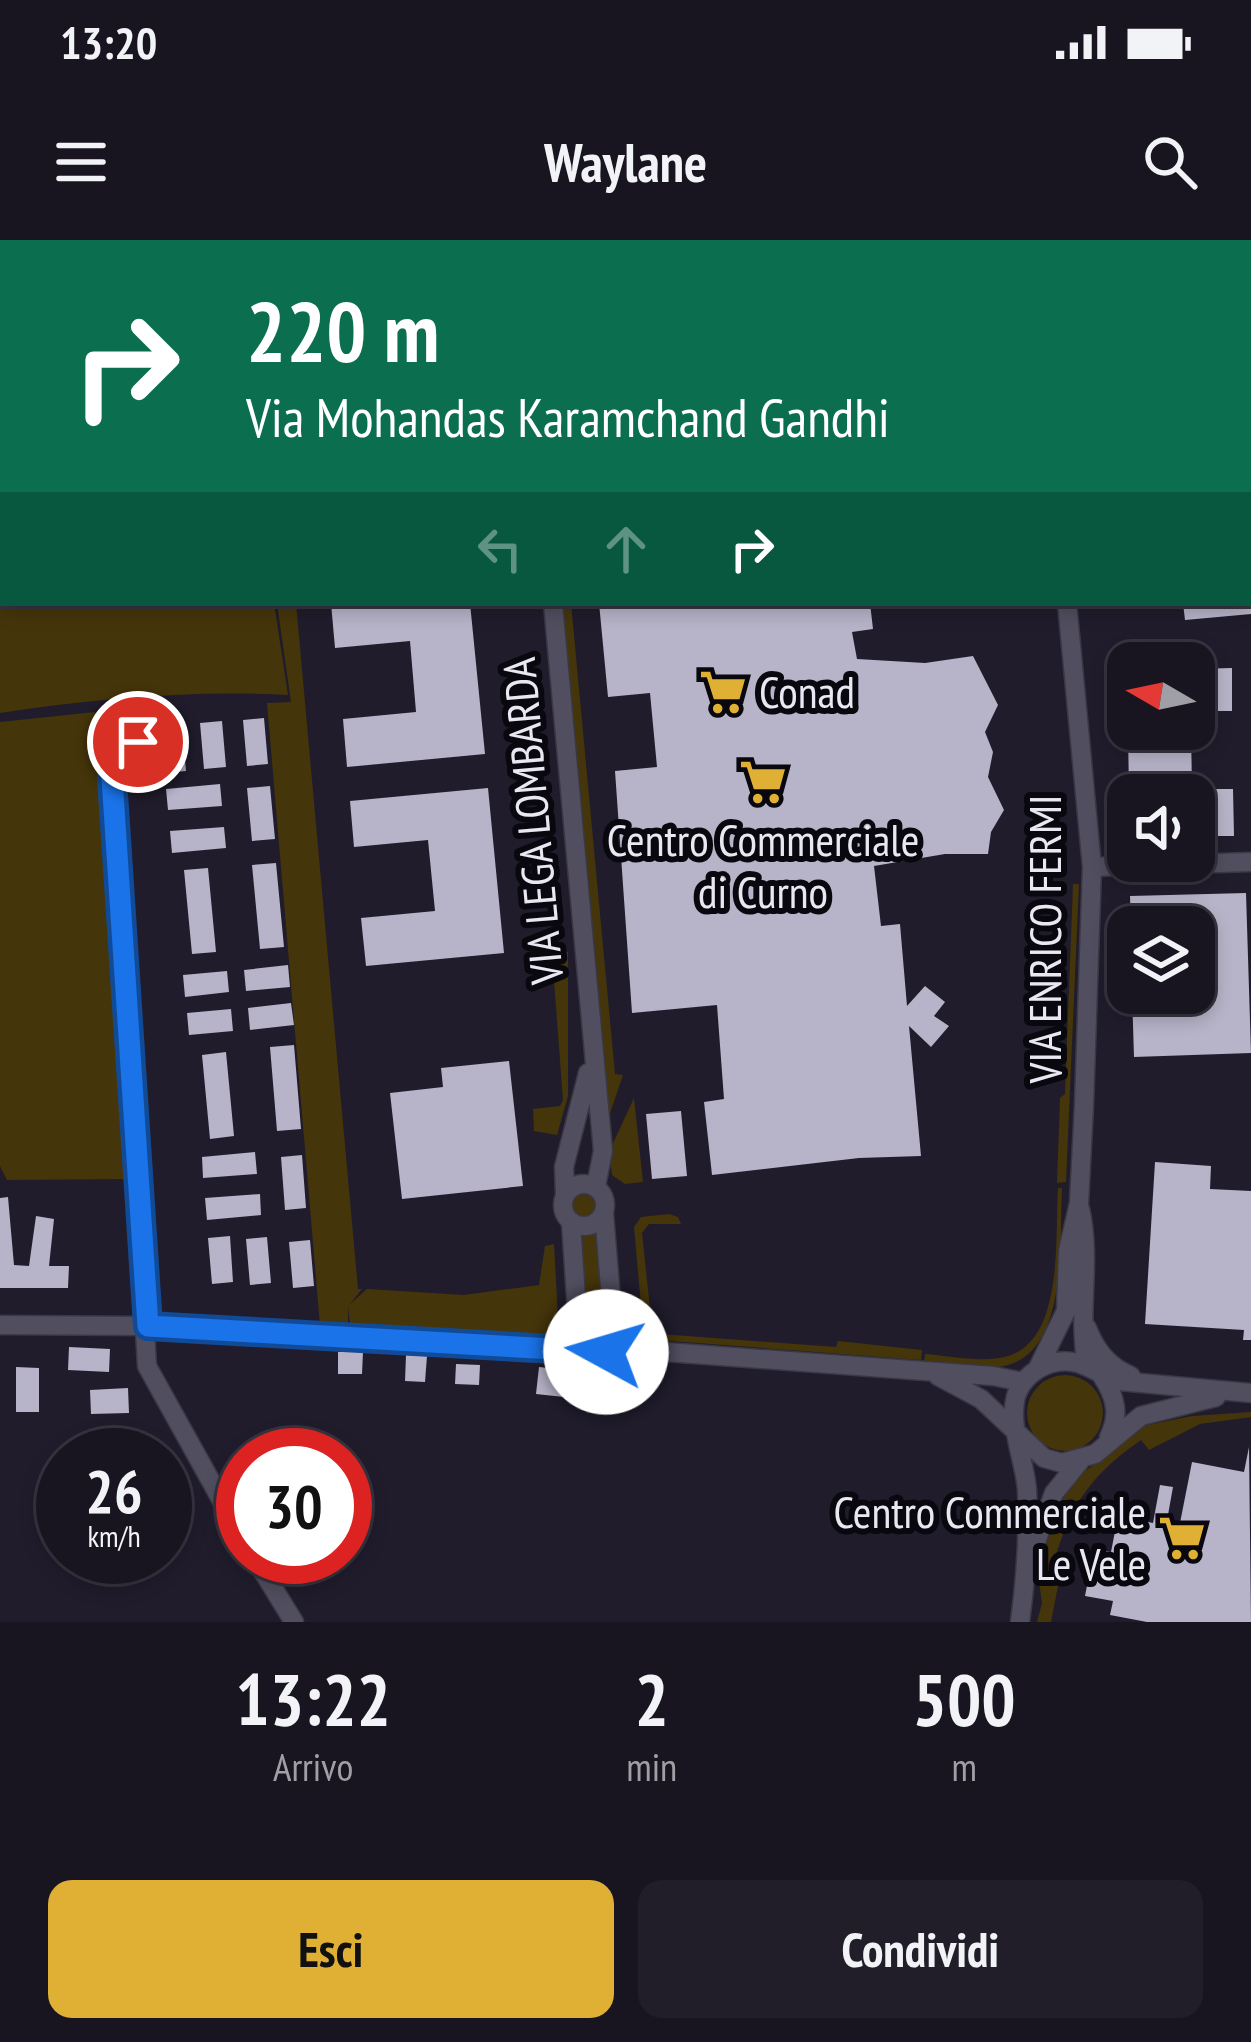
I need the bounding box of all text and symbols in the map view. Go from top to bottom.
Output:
text: 13:20 [60,13,157,71]
text: Waylane [544,127,707,197]
icon: menu [48,129,114,195]
icon: search [1137,129,1203,195]
text: 220 m [246,276,439,385]
icon: right [48,288,204,444]
text: Via Mohandas Karamchand Gandhi [246,382,890,452]
icon: left [467,516,533,582]
icon: ahead [593,516,659,582]
icon: right [719,516,785,582]
north arrow [1107,642,1215,750]
map controls [1107,642,1215,1014]
street label: VIA LEGA LOMBARDA [489,655,575,988]
place label: Conad [759,662,855,720]
supermarket icon: Conad [698,667,748,717]
pin [87,691,189,793]
icon: arrive [105,709,171,775]
supermarket icon: Centro Commerciale di Curno [738,757,788,807]
button: sound [1107,774,1215,882]
street label: VIA ENRICO FERMI [1015,795,1073,1084]
place label: Centro Commerciale di Curno [607,810,919,920]
button: layers [1107,906,1215,1014]
position arrow [543,1289,669,1415]
speed limit sign: 30 [216,1428,372,1584]
text: 26 [85,1452,143,1530]
place label: Centro Commerciale Le Vele [833,1482,1146,1592]
supermarket icon: Centro Commerciale Le Vele [1157,1513,1207,1563]
text: km/h [87,1516,141,1555]
text: 13:22 [235,1652,391,1745]
text: 2 [635,1652,669,1745]
text: 500 [912,1652,1016,1745]
text: Arrivo [273,1741,353,1792]
text: min [626,1741,677,1792]
text: m [951,1741,977,1792]
button: Esci [48,1880,614,2018]
button: Condividi [638,1880,1203,2018]

